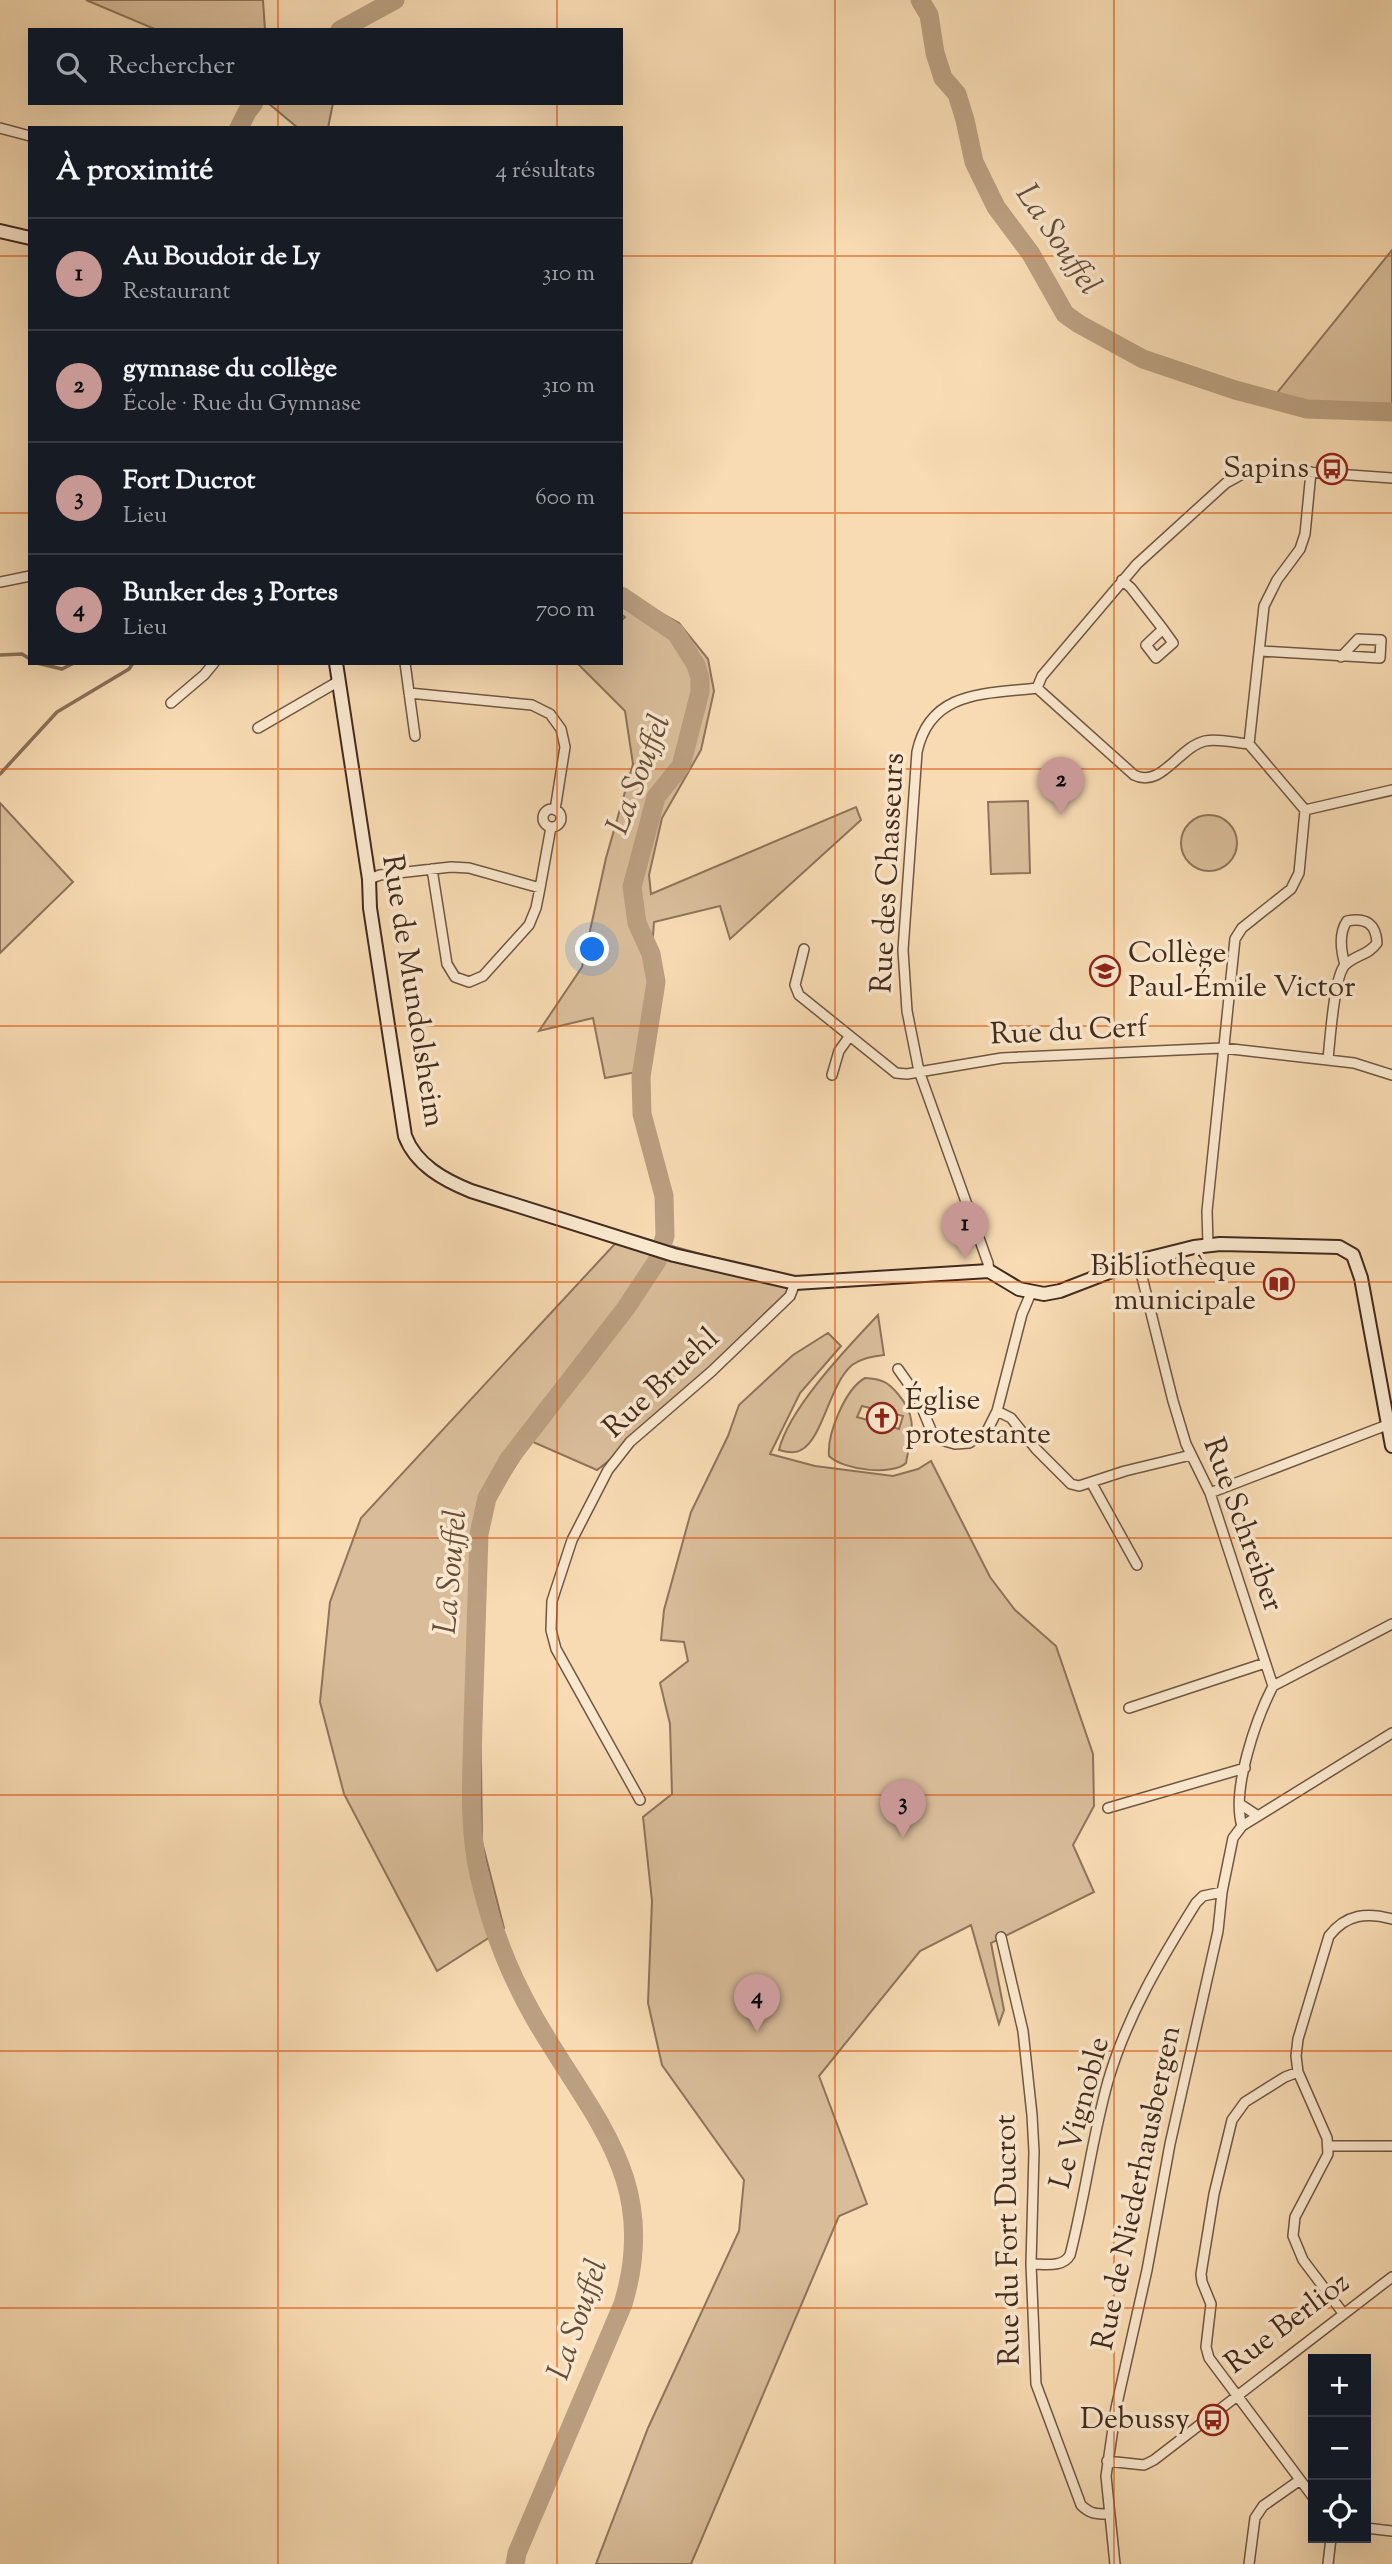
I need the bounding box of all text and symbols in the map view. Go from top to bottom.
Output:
search box [28,28,623,105]
icon: search [52,48,90,86]
text: Rechercher [108,48,235,85]
text: À proximité [56,150,213,193]
text: 4 résultats [496,155,595,188]
water label: La Souffel [1003,175,1111,305]
text: Au Boudoir de Ly [123,239,320,276]
text: 1 [75,258,83,291]
text: 310 m [542,258,595,291]
text: Restaurant [123,276,230,309]
text: gymnase du collège [123,351,337,388]
text: 2 [74,370,84,403]
text: 310 m [542,370,595,403]
text: École · Rue du Gymnase [123,388,361,421]
place label: Sapins [1223,448,1309,491]
bus stop icon: Sapins [1315,452,1349,486]
text: Fort Ducrot [123,463,255,500]
text: 3 [74,482,84,515]
text: 600 m [535,482,595,515]
text: Lieu [123,500,167,533]
text: Bunker des 3 Portes [123,575,338,612]
text: 4 [73,594,85,627]
text: 700 m [536,594,595,627]
text: Lieu [123,612,167,645]
water label: La Souffel [596,708,684,842]
street label: Rue des Chasseurs [861,752,917,994]
pin: 2 [1038,757,1084,815]
street label: Rue de Mundolsheim [369,852,455,1130]
your location [575,932,609,966]
place label: Collège Paul-Émile Victor [1128,933,1356,1010]
school or university icon: Collège Paul-Émile Victor [1088,954,1122,988]
street label: Rue du Cerf [989,1006,1150,1058]
pin: 1 [942,1201,988,1259]
place label: Bibliothèque municipale [1090,1246,1256,1323]
library icon: Bibliothèque municipale [1262,1267,1296,1301]
street label: Rue Bruehl [594,1319,730,1449]
place label: Église protestante [905,1380,1051,1457]
church icon: Église protestante [865,1401,899,1435]
street label: Rue Schreiber [1191,1432,1293,1618]
water label: La Souffel [424,1508,480,1636]
pin: 3 [880,1780,926,1838]
pin: 4 [734,1974,780,2032]
street label: Rue de Niederhausbergen [1083,2021,1193,2354]
street label: Le Vignoble [1040,2032,1122,2194]
street label: Rue du Fort Ducrot [985,2114,1033,2366]
water label: La Souffel [537,2253,621,2387]
street label: Rue Berlioz [1216,2263,1360,2385]
map controls [1308,2354,1371,2543]
button: + [1308,2354,1371,2417]
place label: Debussy [1080,2399,1190,2442]
bus stop icon: Debussy [1196,2403,1230,2437]
button: − [1308,2417,1371,2480]
button: locate [1308,2480,1371,2543]

